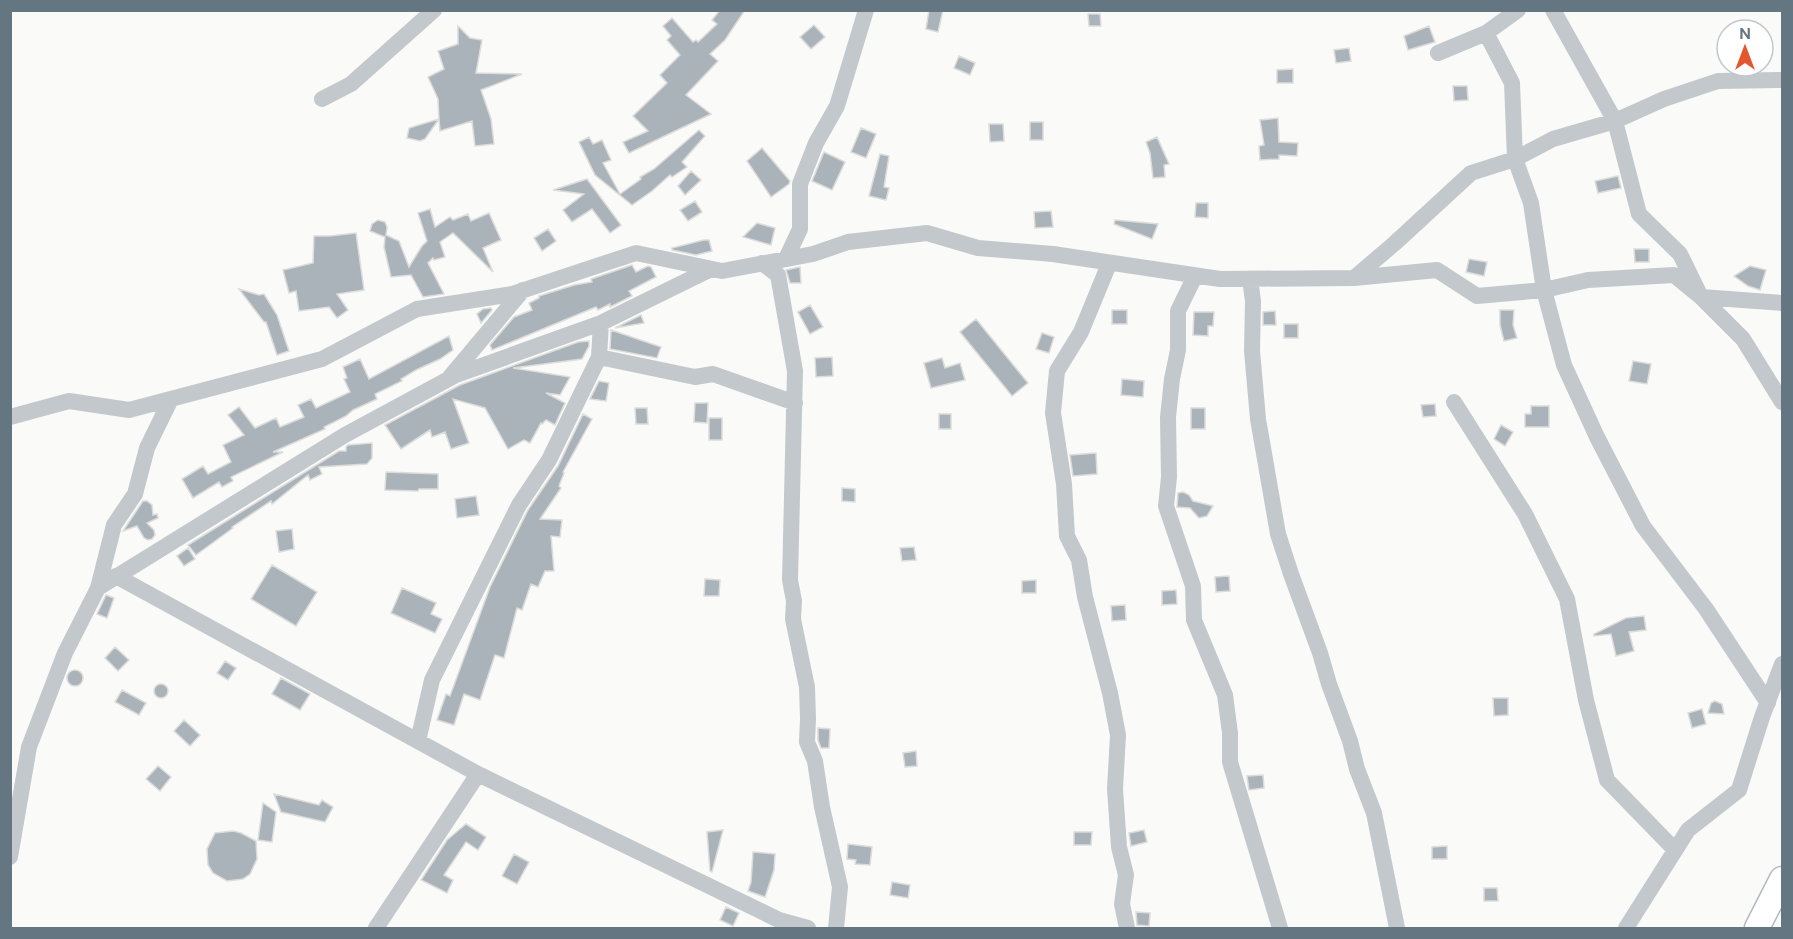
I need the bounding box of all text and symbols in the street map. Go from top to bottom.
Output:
north arrow [1715,18,1775,78]
text: N [1739,23,1751,44]

